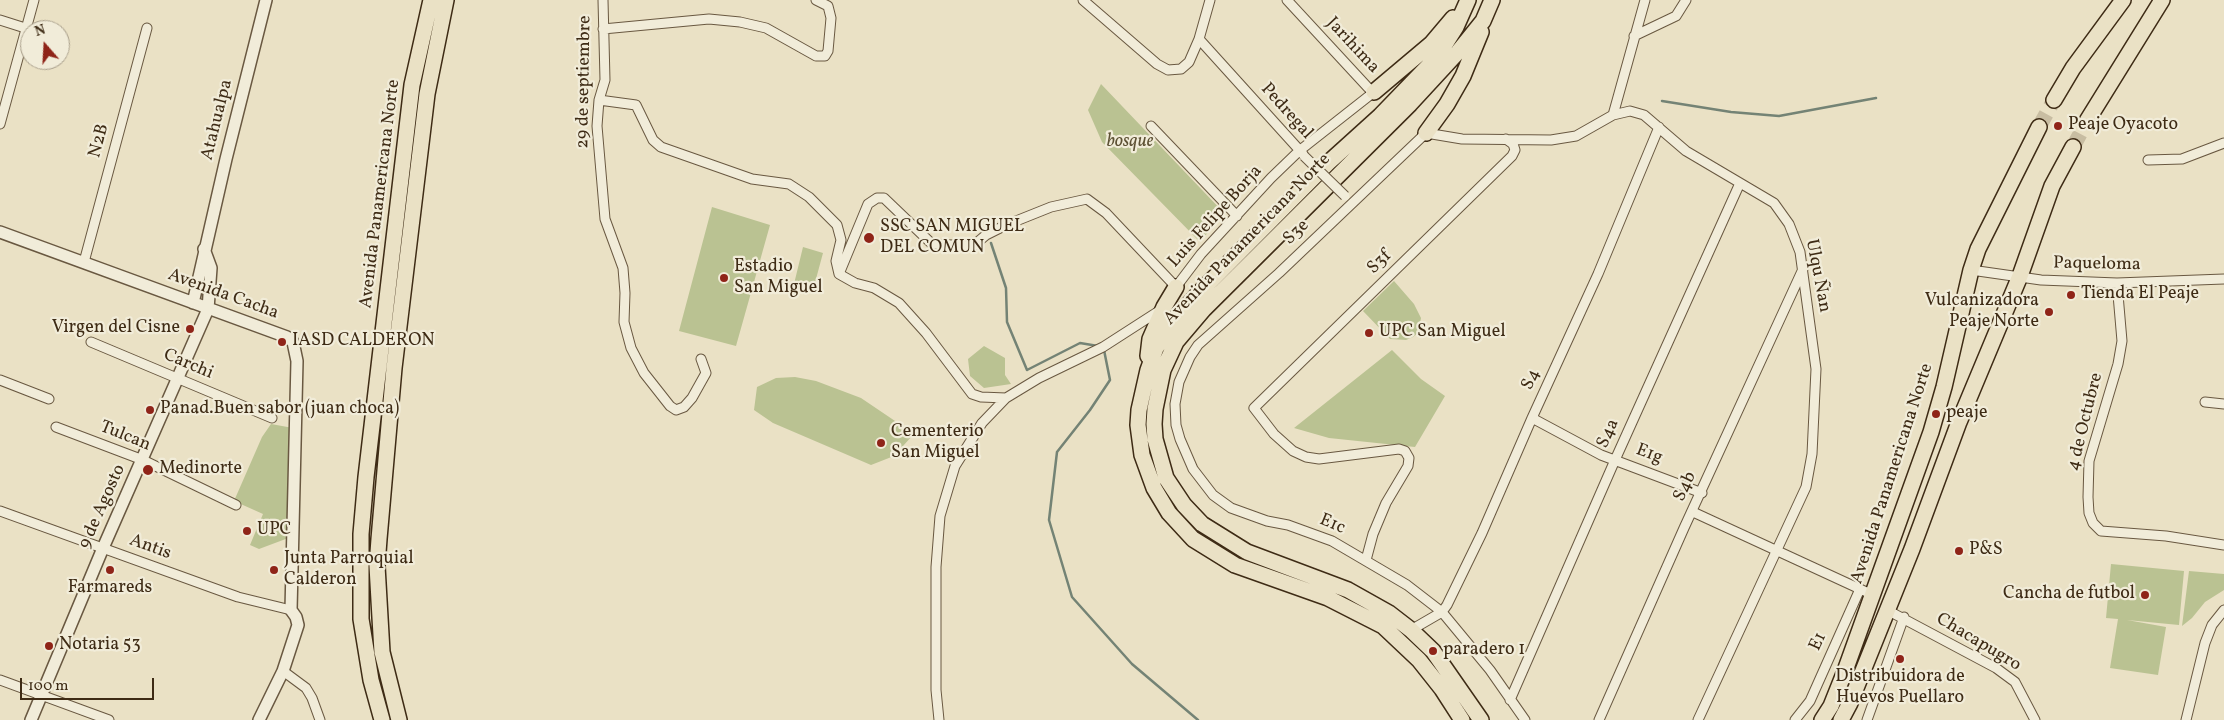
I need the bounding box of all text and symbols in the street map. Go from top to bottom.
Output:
street label: Jarihima [1321,13,1383,79]
street label: 29 de septiembre [573,15,597,149]
north arrow [20,20,70,70]
text: N [32,21,48,42]
street label: Atahualpa [198,78,238,162]
street label: Avenida Panamericana Norte [356,78,406,310]
street label: Pedregal [1255,79,1317,145]
place label: Peaje Oyacoto [2068,115,2178,137]
marker: Peaje Oyacoto [2052,120,2064,132]
street label: N2B [85,122,115,160]
park label: bosque [1107,132,1153,154]
street label: Avenida Panamericana Norte [1160,150,1336,330]
street label: Luis Felipe Borja [1164,161,1268,273]
street label: S3e [1280,216,1314,250]
place label: SSC SAN MIGUEL DEL COMUN [880,217,1024,260]
marker: SSC SAN MIGUEL DEL COMUN [862,231,876,245]
street label: Ulqu Ñan [1799,238,1835,314]
street label: S3f [1363,246,1397,280]
street label: Paqueloma [2053,253,2141,277]
place label: Estadio San Miguel [734,257,823,300]
street label: Avenida Cacha [165,265,281,325]
marker: Estadio San Miguel [718,272,730,284]
place label: Tienda El Peaje [2081,284,2199,306]
marker: Tienda El Peaje [2065,289,2077,301]
place label: Vulcanizadora Peaje Norte [1925,291,2039,334]
marker: Vulcanizadora Peaje Norte [2043,306,2055,318]
place label: Virgen del Cisne [52,318,180,340]
place label: UPC San Miguel [1379,322,1506,344]
marker: Virgen del Cisne [184,323,196,335]
marker: UPC San Miguel [1363,327,1375,339]
place label: IASD CALDERON [292,331,435,353]
marker: IASD CALDERON [276,336,288,348]
street label: Carchi [160,345,216,385]
street label: Avenida Panamericana Norte [1847,361,1939,587]
street label: S4 [1518,366,1546,394]
street label: 4 de Octubre [2063,371,2109,473]
place label: Panad.Buen sabor (juan choca) [160,399,399,421]
place label: peaje [1946,403,1987,425]
marker: Panad.Buen sabor (juan choca) [144,404,156,416]
marker: peaje [1930,408,1942,420]
street label: S4a [1593,416,1625,452]
street label: Tulcan [96,417,154,457]
place label: Cementerio San Miguel [891,422,984,464]
marker: Cementerio San Miguel [875,437,887,449]
street label: E1g [1633,440,1665,470]
place label: Medinorte [159,459,242,481]
street label: 9 de Agosto [75,461,131,553]
marker: Medinorte [141,463,155,477]
street label: S4b [1670,469,1702,505]
street label: E1c [1316,510,1348,540]
place label: UPC [257,520,291,542]
marker: UPC [241,525,253,537]
street label: Antis [126,531,174,565]
place label: P&S [1969,540,2003,562]
marker: P&S [1953,545,1965,557]
place label: Junta Parroquial Calderon [284,549,414,592]
marker: Farmareds [104,564,116,576]
marker: Junta Parroquial Calderon [268,564,280,576]
place label: Farmareds [68,578,152,600]
place label: Cancha de futbol [2003,584,2135,606]
marker: Cancha de futbol [2139,589,2151,601]
street label: Chacapugro [1932,609,2024,677]
street label: E1 [1805,629,1833,655]
place label: Notaria 53 [59,635,141,657]
marker: Notaria 53 [43,640,55,652]
place label: paradero 1 [1443,640,1525,662]
marker: paradero 1 [1427,645,1439,657]
marker: Distribuidora de Huevos Puellaro [1894,653,1906,665]
place label: Distribuidora de Huevos Puellaro [1835,667,1965,710]
scale bar [22,668,156,700]
text: 100 m [28,676,68,697]

